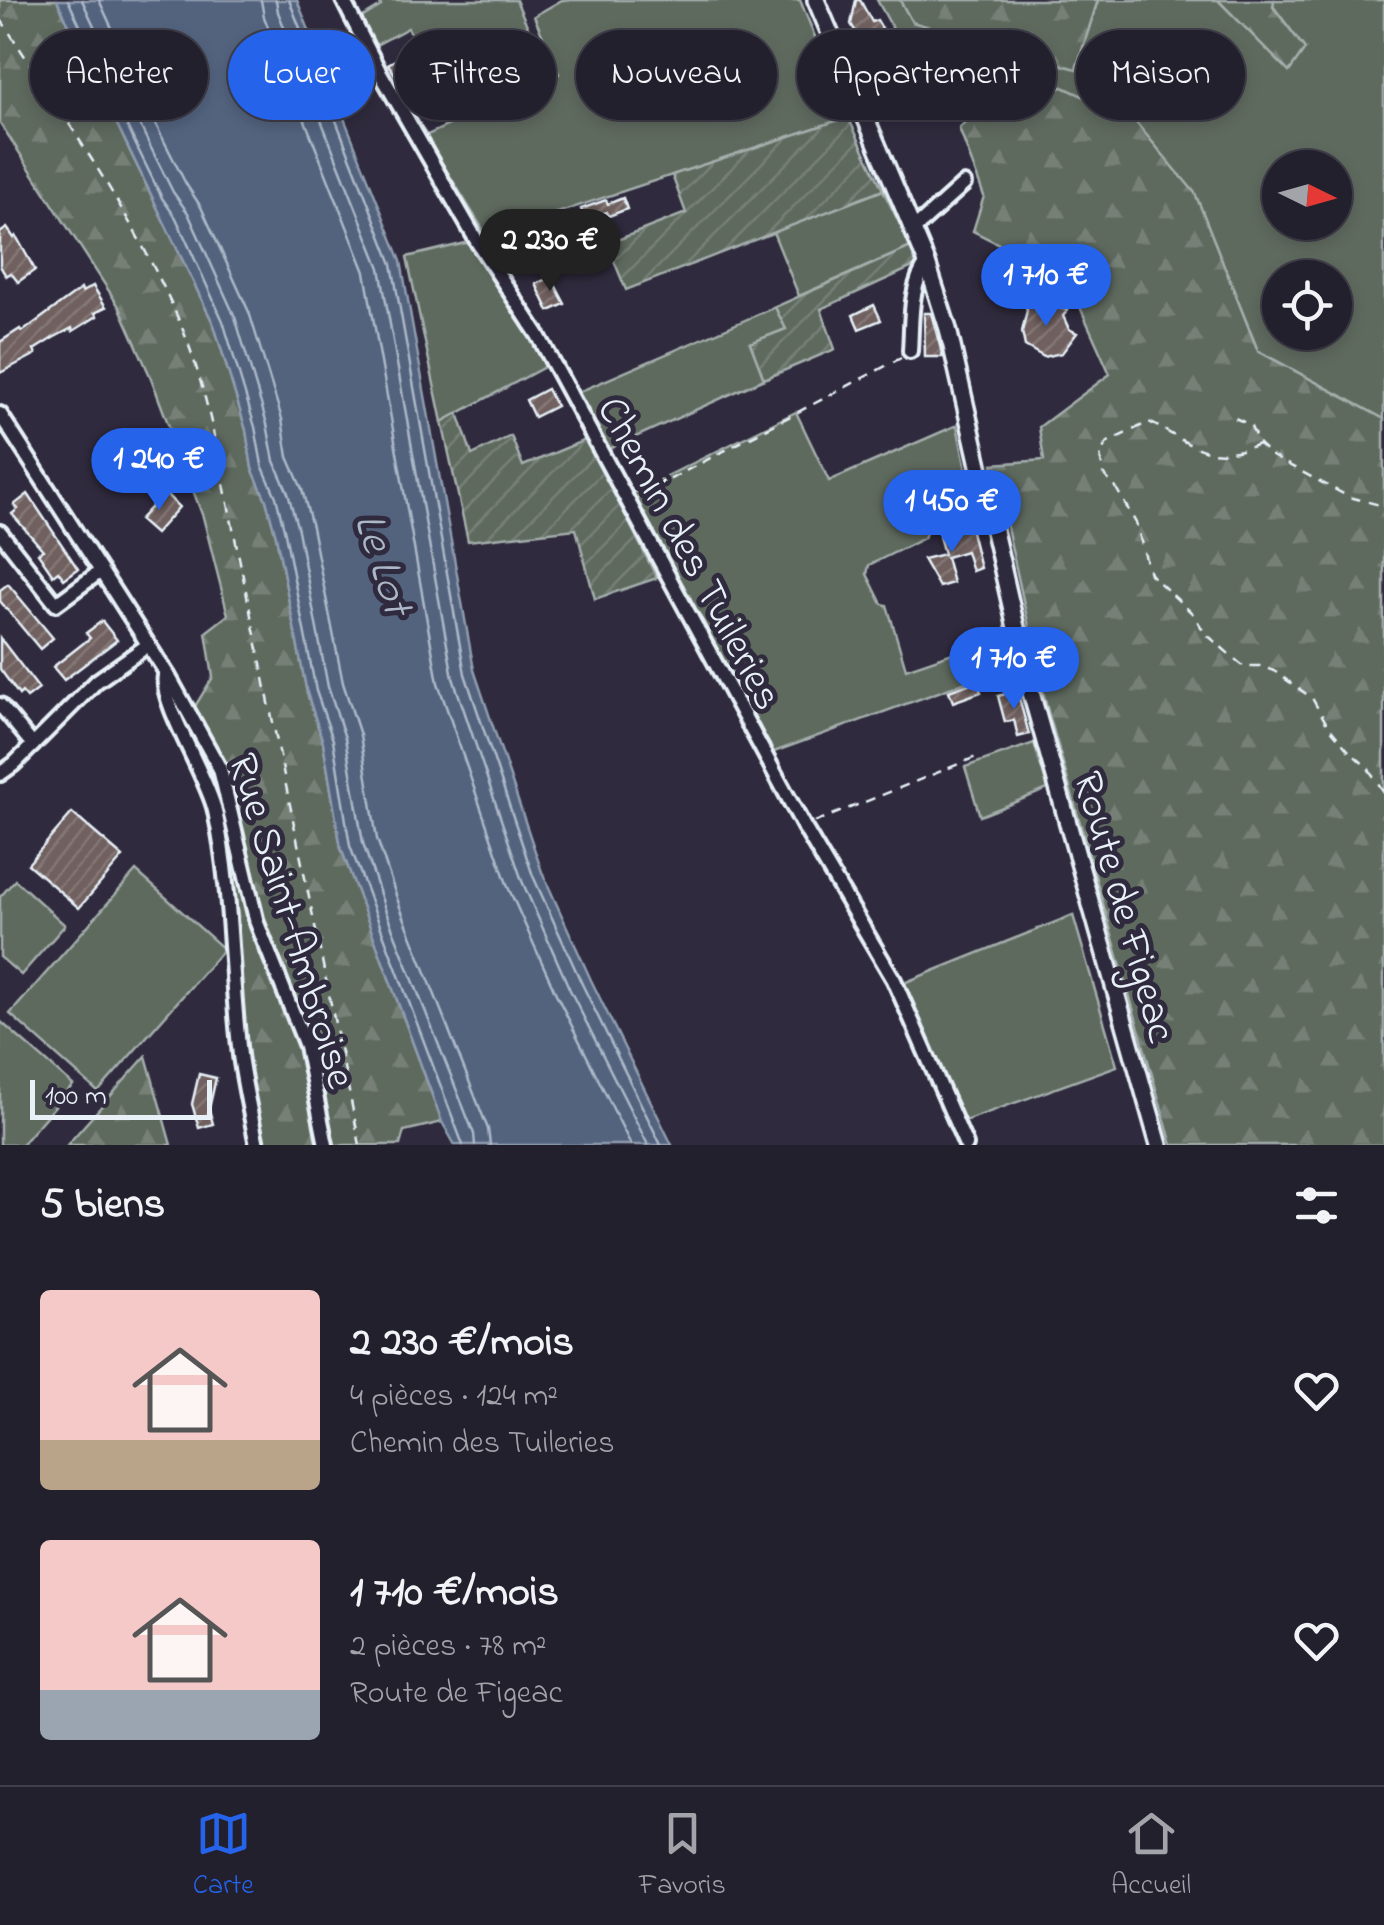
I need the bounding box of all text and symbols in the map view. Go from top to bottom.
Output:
chip: Acheter [30,30,208,120]
chip: Louer [228,30,375,120]
chip: Filtres [395,30,556,120]
chip: Nouveau [576,30,777,120]
chip: Appartement [797,30,1056,120]
chip: Maison [1076,30,1245,120]
north arrow [1262,150,1352,240]
map controls [1262,150,1352,350]
pin: 2 230 € [458,209,642,294]
text: 2 230 € [501,218,599,265]
pin: 1 710 € [954,244,1138,329]
text: 1 710 € [1003,253,1089,300]
button: locate [1262,260,1352,350]
street label: Chemin des Tuileries [580,387,796,722]
pin: 1 240 € [67,428,251,513]
text: 1 240 € [113,437,205,484]
pin: 1 450 € [860,470,1044,555]
text: 1 450 € [905,479,999,526]
water label: Le Lot [334,505,430,628]
pin: 1 710 € [922,627,1106,712]
text: 1 710 € [971,636,1057,683]
street label: Rue Saint-Ambroise [210,746,370,1097]
street label: Route de Figeac [1055,765,1191,1050]
scale bar [30,1075,212,1120]
text: 100 m [45,1077,107,1118]
text: 5 biens [40,1175,165,1236]
icon: filters [1289,1178,1344,1233]
text: 2 230 €/mois [350,1313,574,1374]
icon: home [120,1330,240,1450]
icon: heart [1289,1363,1344,1418]
text: 4 pièces · 124 m² [350,1374,558,1421]
text: Chemin des Tuileries [350,1421,614,1468]
text: 1 710 €/mois [350,1563,559,1624]
icon: home [120,1580,240,1700]
icon: heart [1289,1613,1344,1668]
text: 2 pièces · 78 m² [350,1624,547,1671]
text: Route de Figeac [350,1671,563,1718]
tab: Carte [193,1806,254,1907]
tab: Favoris [639,1806,726,1907]
tab: Accueil [1111,1806,1191,1907]

